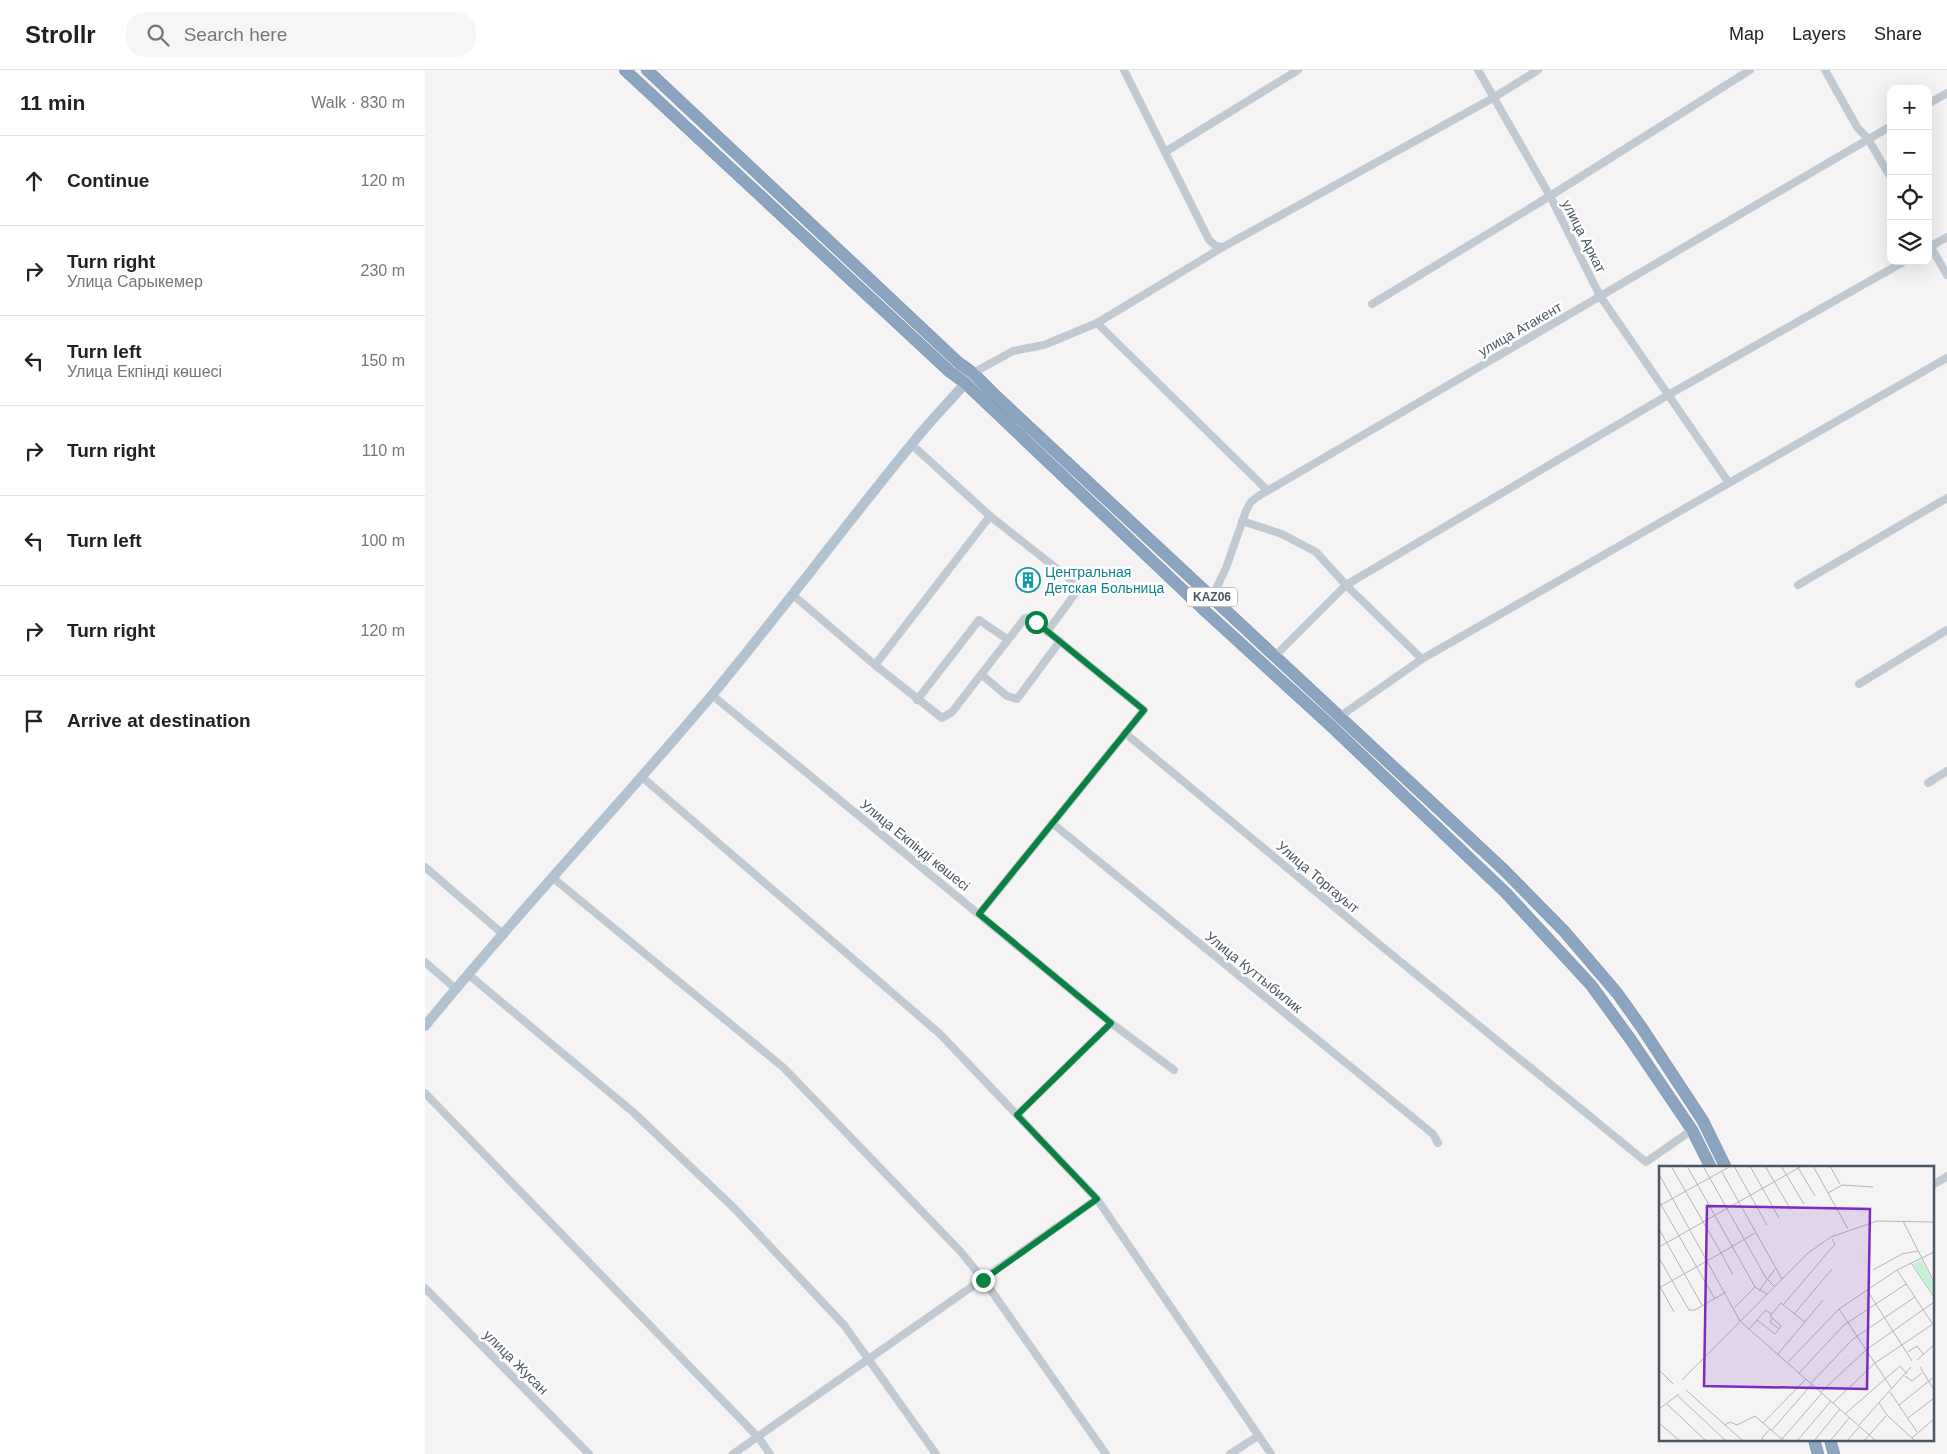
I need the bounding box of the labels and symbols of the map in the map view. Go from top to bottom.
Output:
street label: улица Аркат [1559,197,1610,276]
street label: улица Атакент [1475,298,1565,359]
place label: Центральная Детская Больница [1045,564,1164,596]
building icon: Центральная Детская Больница [1015,567,1041,593]
road number: KАZ06 [1187,588,1237,606]
route start [1025,611,1048,634]
street label: Улица Екпінді көшесі [857,796,973,894]
street label: Улица Торгауыт [1274,838,1363,916]
street label: Улица Куттыбилик [1202,928,1306,1016]
inset map [1659,1166,1935,1442]
route end [972,1269,995,1292]
street label: улица Жусан [480,1326,552,1398]

